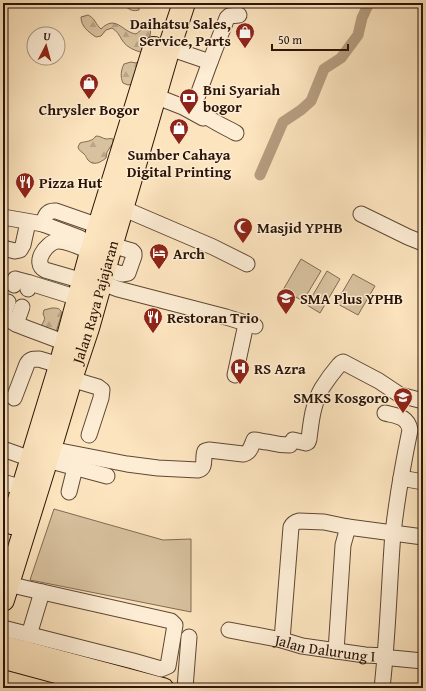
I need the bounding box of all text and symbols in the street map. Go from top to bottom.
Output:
place label: Daihatsu Sales, Service, Parts [130,13,231,51]
shop icon: Daihatsu Sales, Service, Parts [234,21,256,49]
north arrow [26,26,66,66]
scale bar [272,26,348,52]
text: U [43,28,52,44]
text: 50 m [278,31,302,48]
shop icon: Chrysler Bogor [78,72,100,100]
place label: Bni Syariah bogor [203,79,280,117]
bank icon: Bni Syariah bogor [178,87,200,115]
place label: Chrysler Bogor [39,99,139,120]
shop icon: Sumber Cahaya Digital Printing [168,117,190,145]
place label: Sumber Cahaya Digital Printing [127,144,231,182]
restaurant icon: Pizza Hut [14,171,36,199]
place label: Pizza Hut [39,172,103,193]
mosque icon: Masjid YPHB [232,216,254,244]
place label: Masjid YPHB [257,217,343,238]
street label: Jalan Raya Pajajaran [66,237,123,368]
hotel icon: Arch [148,242,170,270]
place label: Arch [173,243,205,264]
school or university icon: SMA Plus YPHB [275,287,297,315]
place label: SMA Plus YPHB [300,288,403,309]
restaurant icon: Restoran Trio [142,306,164,334]
place label: Restoran Trio [167,307,259,328]
hospital icon: RS Azra [229,357,251,385]
place label: RS Azra [254,358,306,379]
school or university icon: SMKS Kosgoro [392,386,414,414]
place label: SMKS Kosgoro [293,387,389,408]
street label: Jalan Dalurung I [271,628,376,666]

